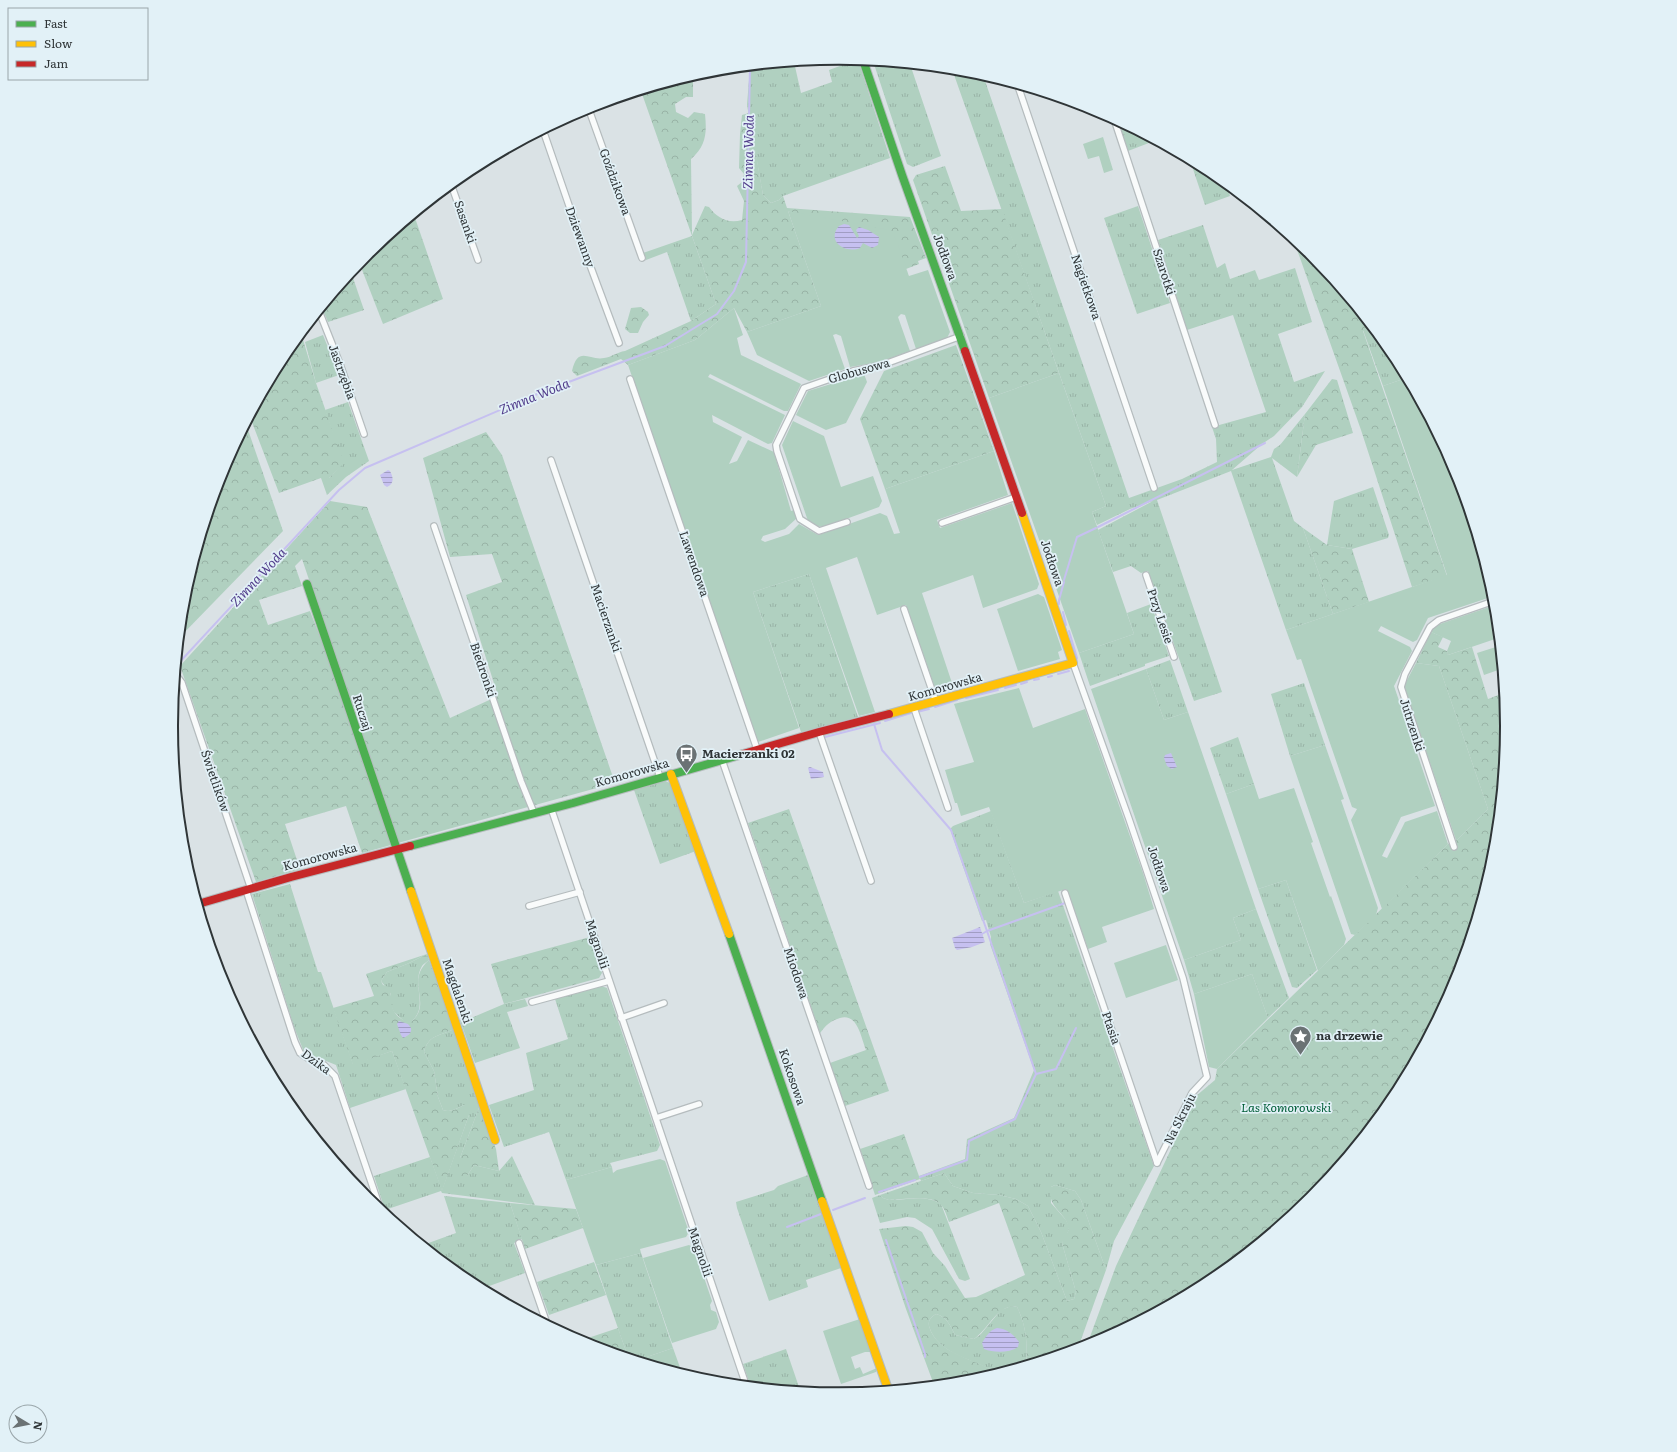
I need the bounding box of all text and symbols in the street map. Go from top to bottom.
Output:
legend [8,8,148,80]
text: Fast [44,14,68,32]
text: Slow [44,34,73,52]
text: Jam [44,54,69,72]
water label: Zimna Woda [737,114,758,190]
street label: Goździkowa [596,146,637,218]
street label: Sasanki [450,198,482,246]
street label: Dziewanny [562,204,600,270]
street label: Jodłowa [929,231,963,283]
street label: Szarotki [1149,246,1181,297]
street label: Nagietkowa [1067,251,1107,322]
street label: Jastrzębia [325,342,361,402]
street label: Globusowa [826,353,892,387]
water label: Zimna Woda [496,373,573,418]
street label: Lawendowa [675,528,715,600]
street label: Jodłowa [1037,537,1069,589]
water label: Zimna Woda [225,542,290,610]
street label: Macierzanki [587,581,627,654]
street label: Przy Lesie [1143,586,1179,646]
street label: Biedronki [466,640,502,700]
street label: Komorowska [906,667,984,705]
street label: Ruczaj [349,692,377,733]
street label: Jutrzenki [1396,696,1430,754]
bus stop icon: Macierzanki 02 [673,741,699,774]
place label: Macierzanki 02 [702,744,795,762]
street label: Świetlików [197,747,235,815]
street label: Komorowska [593,753,671,791]
street label: Komorowska [281,837,359,875]
street label: Jodłowa [1144,843,1176,895]
street label: Magnolii [581,916,614,971]
street label: Miodowa [780,944,814,1002]
street label: Magdalenki [438,956,477,1026]
street label: Ptasia [1098,1009,1126,1047]
place icon: na drzewie [1287,1023,1313,1056]
place label: na drzewie [1316,1026,1383,1044]
street label: Dzika [298,1044,336,1078]
street label: Kokosowa [775,1046,811,1108]
street label: Na Skraju [1158,1089,1200,1148]
park label: Las Komorowski [1241,1098,1331,1116]
street label: Magnolii [684,1224,718,1279]
north arrow [8,1404,48,1444]
text: N [30,1420,48,1432]

